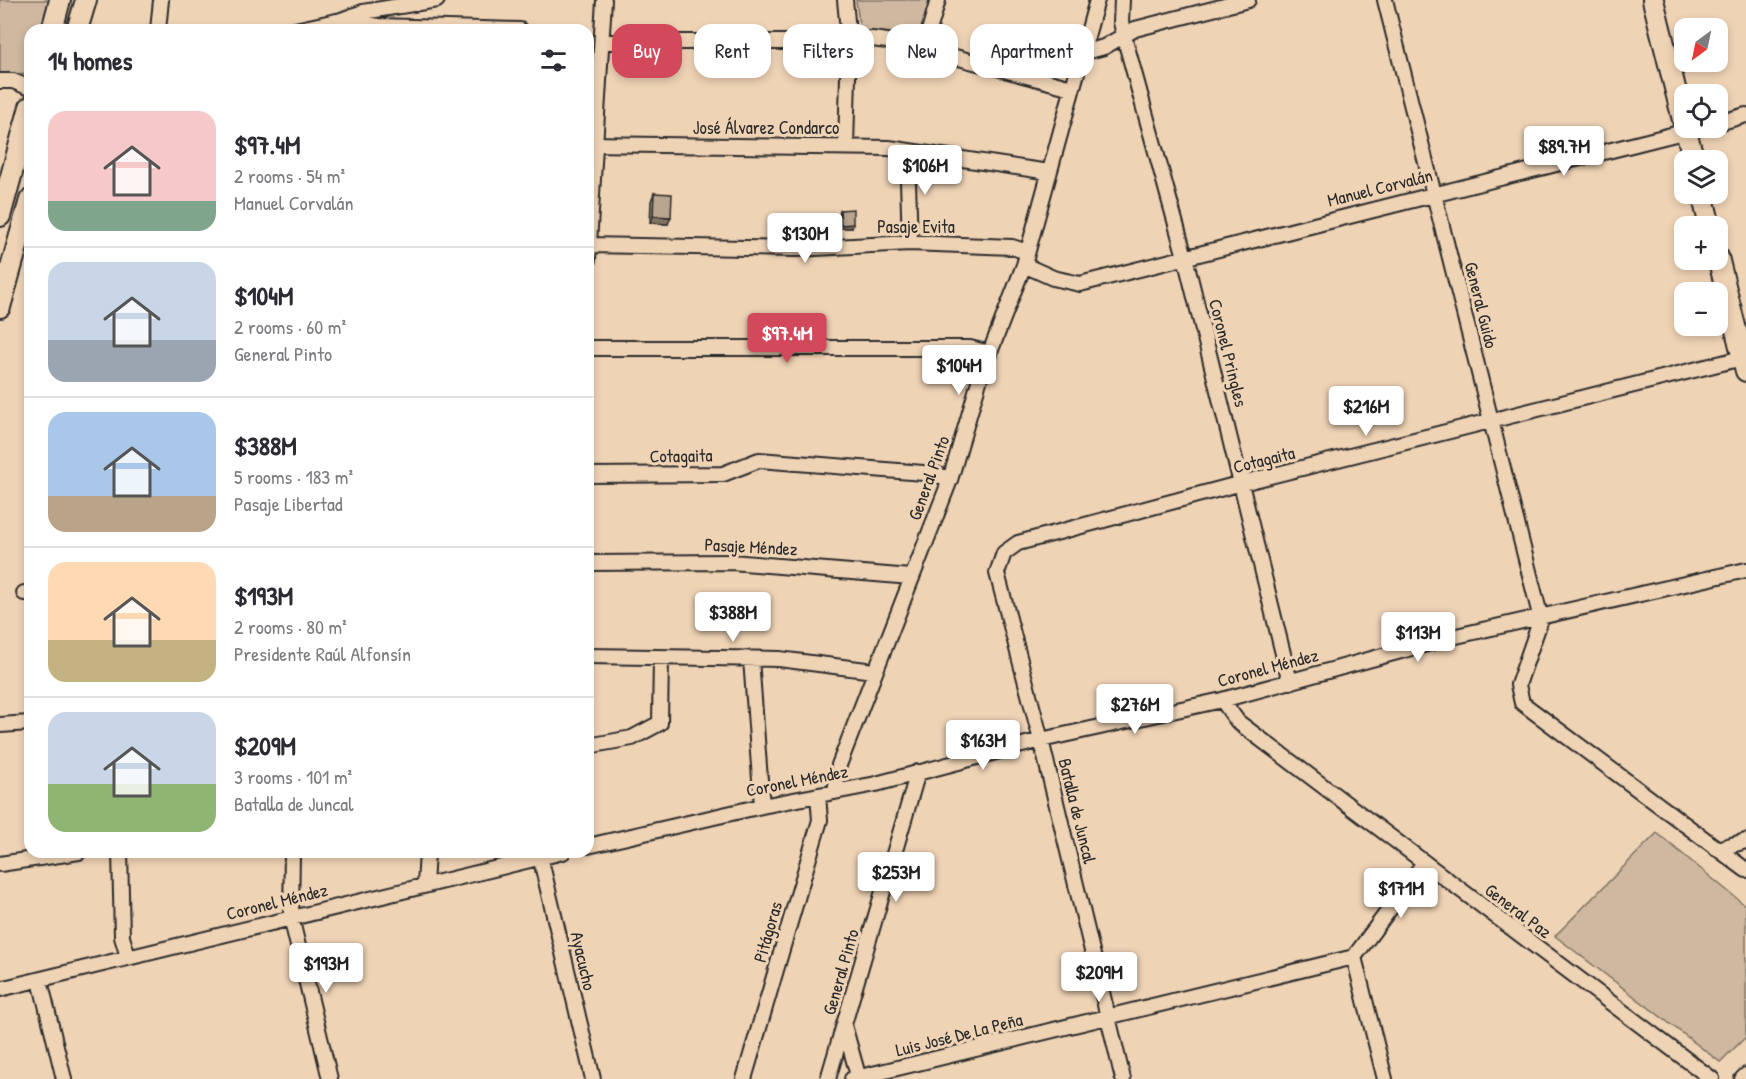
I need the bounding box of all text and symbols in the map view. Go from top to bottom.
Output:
north arrow [1674,18,1728,72]
map controls [1674,18,1728,336]
chip: Buy [612,24,682,78]
chip: Rent [694,24,771,78]
chip: Filters [783,24,874,78]
chip: New [886,24,958,78]
chip: Apartment [970,24,1094,78]
text: 14 homes [48,43,133,78]
icon: filters [537,44,570,77]
button: locate [1674,84,1728,138]
street label: José Álvarez Condarco [693,115,839,140]
pin: $89.7M [1515,126,1613,177]
text: $97.4M [234,127,300,162]
text: $89.7M [1538,132,1590,159]
icon: home [96,135,168,207]
pin: $106M [883,145,967,196]
button: layers [1674,150,1728,204]
text: $106M [902,151,948,178]
text: 2 rooms · 54 m² [234,162,345,189]
street label: Manuel Corvalán [1325,162,1435,213]
text: Manuel Corvalán [234,189,353,216]
pin: $130M [763,213,847,264]
street label: Pasaje Evita [877,214,955,239]
button: + [1674,216,1728,270]
text: $130M [781,219,829,246]
street label: General Guido [1459,259,1504,351]
text: $104M [234,278,294,313]
button: − [1674,282,1728,336]
icon: home [96,286,168,358]
street label: Coronel Pringles [1203,296,1254,409]
text: 2 rooms · 60 m² [234,313,346,340]
pin: $97.4M [738,313,836,364]
text: $97.4M [761,319,813,346]
text: General Pinto [234,340,332,367]
pin: $104M [917,345,1001,396]
text: $104M [936,351,982,378]
pin: $216M [1324,386,1408,437]
text: $216M [1343,392,1389,419]
text: $388M [234,428,297,463]
street label: General Pinto [902,432,955,524]
icon: home [96,436,168,508]
street label: Cotagaita [1230,440,1297,479]
street label: Cotagaita [649,442,713,469]
text: 5 rooms · 183 m² [234,463,353,490]
text: Pasaje Libertad [234,490,343,517]
street label: Pasaje Méndez [704,532,798,561]
text: $193M [234,578,293,613]
icon: home [96,586,168,658]
pin: $388M [691,592,775,643]
text: $388M [709,598,757,625]
pin: $113M [1376,612,1460,663]
text: 2 rooms · 80 m² [234,613,347,640]
text: $113M [1395,618,1441,645]
text: Presidente Raúl Alfonsín [234,640,411,667]
street label: Coronel Méndez [1215,642,1321,693]
pin: $276M [1093,684,1177,735]
text: $276M [1110,690,1160,717]
pin: $163M [941,720,1025,771]
text: $163M [960,726,1006,753]
text: $209M [234,728,296,763]
icon: home [96,736,168,808]
street label: Batalla de Juncal [1052,756,1103,866]
street label: Coronel Méndez [744,758,850,803]
text: 3 rooms · 101 m² [234,763,352,790]
text: Batalla de Juncal [234,790,353,817]
pin: $253M [854,852,938,903]
text: $253M [872,858,920,885]
pin: $171M [1359,868,1443,919]
text: $171M [1378,874,1424,901]
street label: Coronel Méndez [224,877,330,926]
street label: General Paz [1480,877,1557,944]
street label: Pitágoras [747,898,788,965]
street label: General Pinto [816,926,865,1018]
street label: Ayacucho [565,929,602,993]
pin: $193M [284,943,368,994]
text: $193M [303,949,349,976]
pin: $209M [1057,952,1141,1003]
text: $209M [1075,958,1123,985]
street label: Luis José De La Peña [893,1007,1025,1062]

